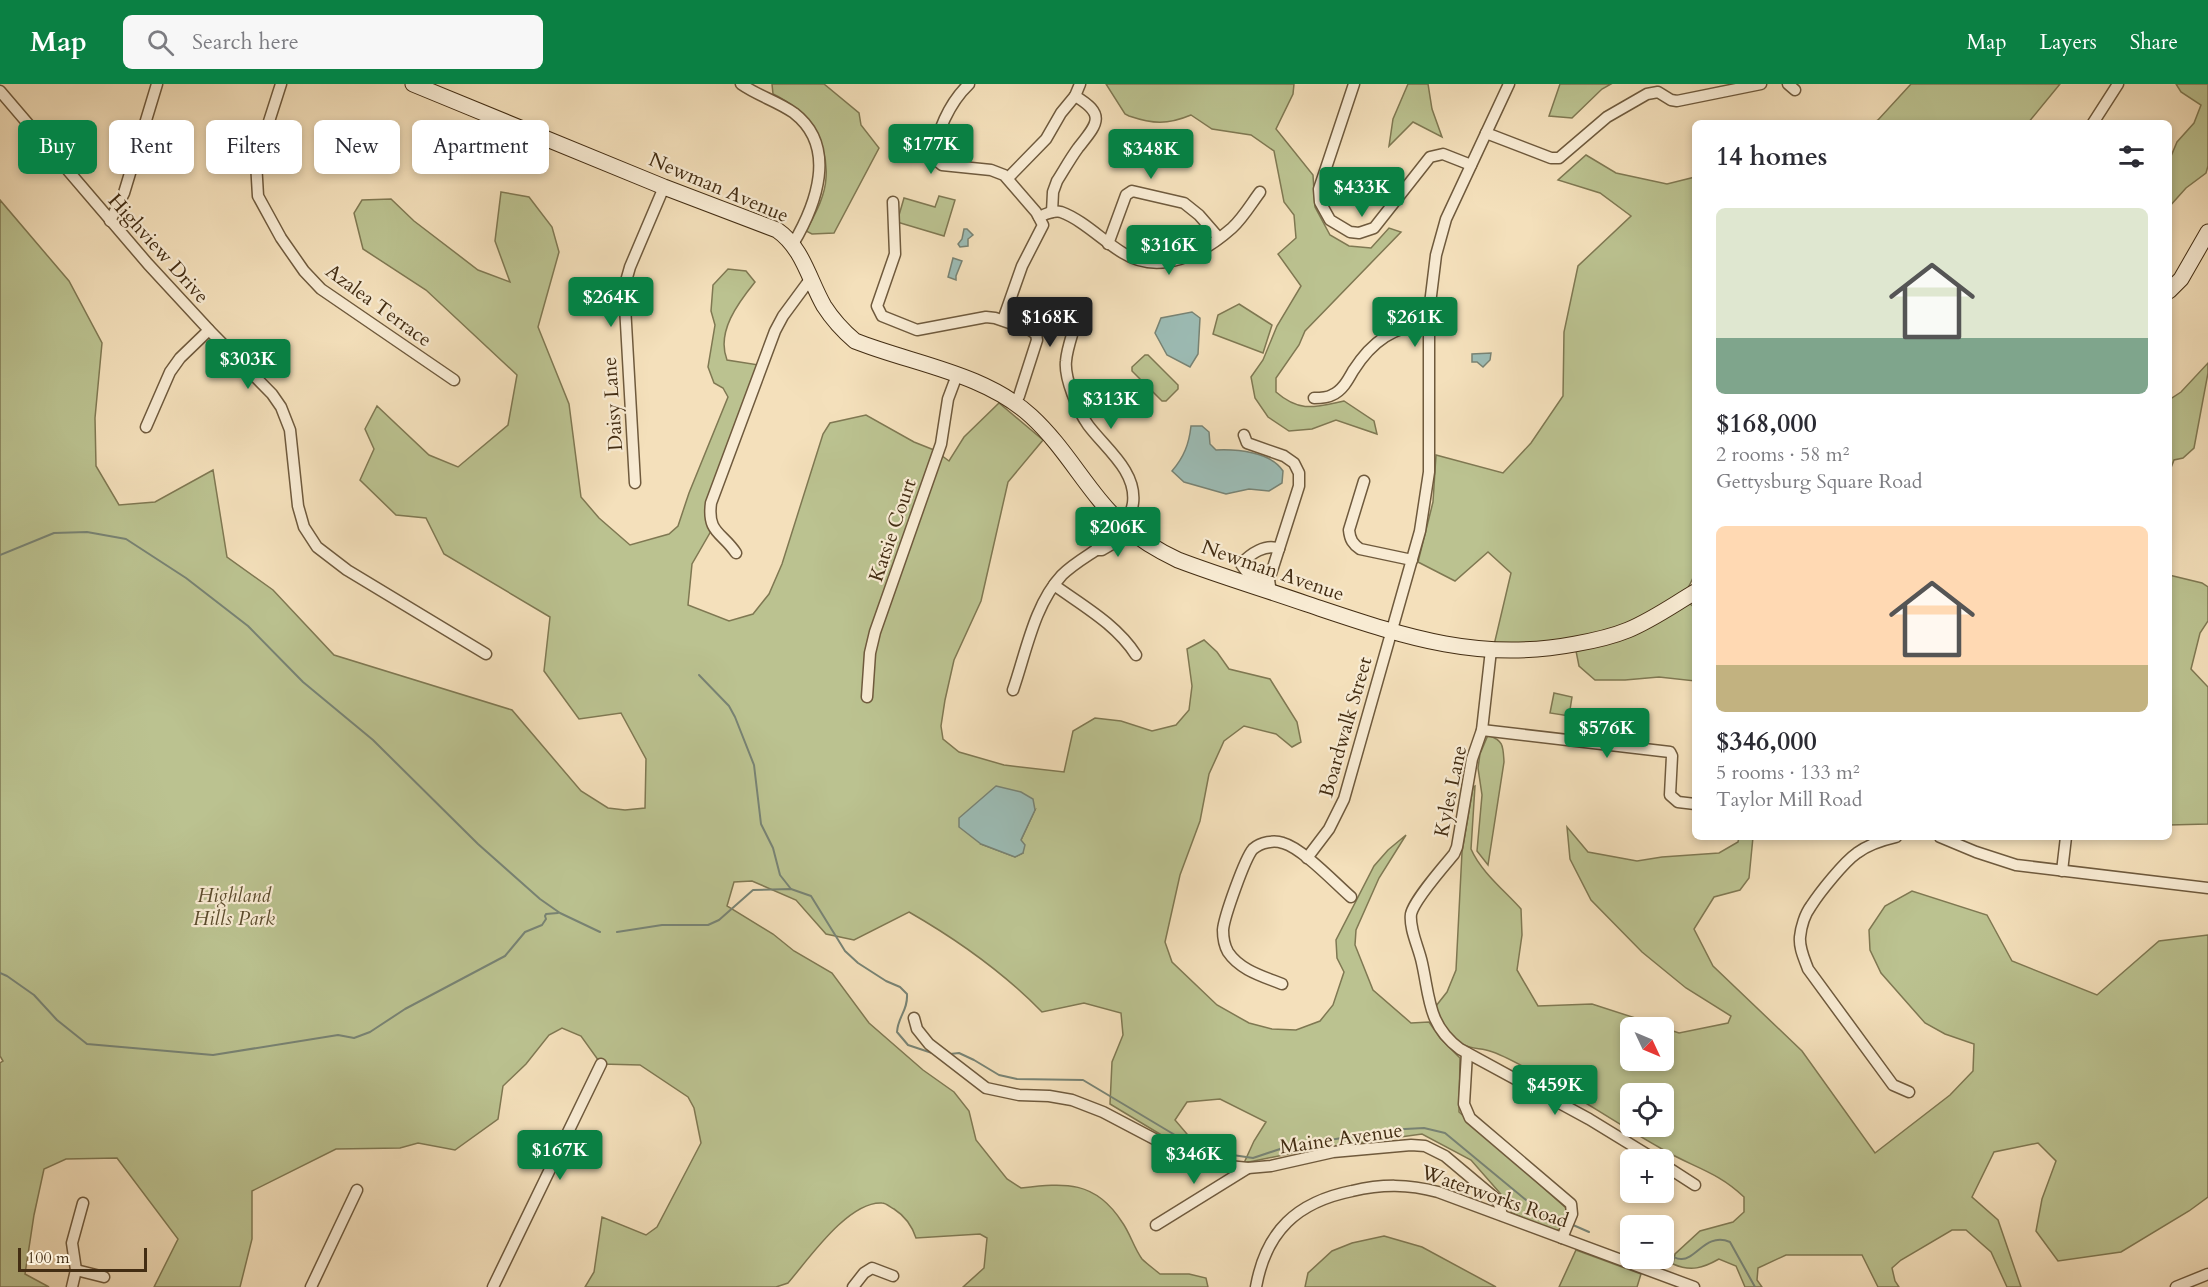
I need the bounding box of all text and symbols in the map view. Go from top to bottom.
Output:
search box [123,15,543,69]
text: Map [30,23,87,61]
icon: search [144,26,177,59]
text: Search here [192,27,299,57]
text: Map [1967,28,2007,57]
text: Layers [2040,28,2097,57]
text: Share [2130,28,2178,57]
chip: Buy [18,120,97,174]
chip: Rent [109,120,194,174]
chip: Filters [206,120,302,174]
chip: New [314,120,400,174]
chip: Apartment [412,120,549,174]
pin: $177K [889,124,973,175]
pin: $348K [1109,129,1193,180]
text: $177K [902,130,960,157]
text: $348K [1122,135,1180,162]
text: 14 homes [1716,139,1827,174]
icon: filters [2115,140,2148,173]
street label: Newman Avenue [645,146,793,229]
pin: $433K [1320,167,1404,218]
text: $433K [1333,173,1391,200]
street label: Highview Drive [102,188,215,309]
pin: $316K [1127,225,1211,276]
text: $316K [1140,231,1198,258]
icon: home [1878,247,1986,355]
street label: Azalea Terrace [320,258,437,353]
pin: $264K [569,277,653,328]
text: $264K [582,283,640,310]
pin: $168K [1008,297,1092,348]
pin: $261K [1373,297,1457,348]
text: $168K [1021,303,1079,330]
text: $261K [1386,303,1444,330]
pin: $303K [206,339,290,390]
text: $303K [219,345,277,372]
street label: Daisy Lane [596,356,629,452]
pin: $313K [1069,379,1153,430]
text: $313K [1082,385,1140,412]
text: $168,000 [1716,406,1817,441]
text: 2 rooms · 58 m² [1716,441,1849,468]
text: Gettysburg Square Road [1716,468,1922,495]
street label: Katsie Court [862,474,923,585]
pin: $206K [1076,507,1160,558]
text: $206K [1089,513,1147,540]
street label: Newman Avenue [1198,533,1348,608]
icon: home [1878,565,1986,673]
street label: Boardwalk Street [1313,653,1379,801]
pin: $576K [1565,708,1649,759]
text: $576K [1578,714,1636,741]
text: $346,000 [1716,724,1817,759]
street label: Kyles Lane [1428,743,1473,839]
text: 5 rooms · 133 m² [1716,759,1860,786]
text: Taylor Mill Road [1716,786,1862,813]
park label: Highland Hills Park [193,882,275,932]
north arrow [1620,1017,1674,1071]
map controls [1620,1017,1674,1269]
pin: $459K [1513,1065,1597,1116]
text: $459K [1526,1071,1584,1098]
button: locate [1620,1083,1674,1137]
street label: Maine Avenue [1278,1117,1404,1160]
pin: $167K [518,1130,602,1181]
pin: $346K [1152,1134,1236,1185]
text: $167K [531,1136,589,1163]
text: $346K [1165,1140,1223,1167]
button: + [1620,1149,1674,1203]
street label: Waterworks Road [1417,1158,1573,1234]
button: − [1620,1215,1674,1269]
scale bar [18,1245,147,1272]
text: 100 m [27,1247,69,1269]

